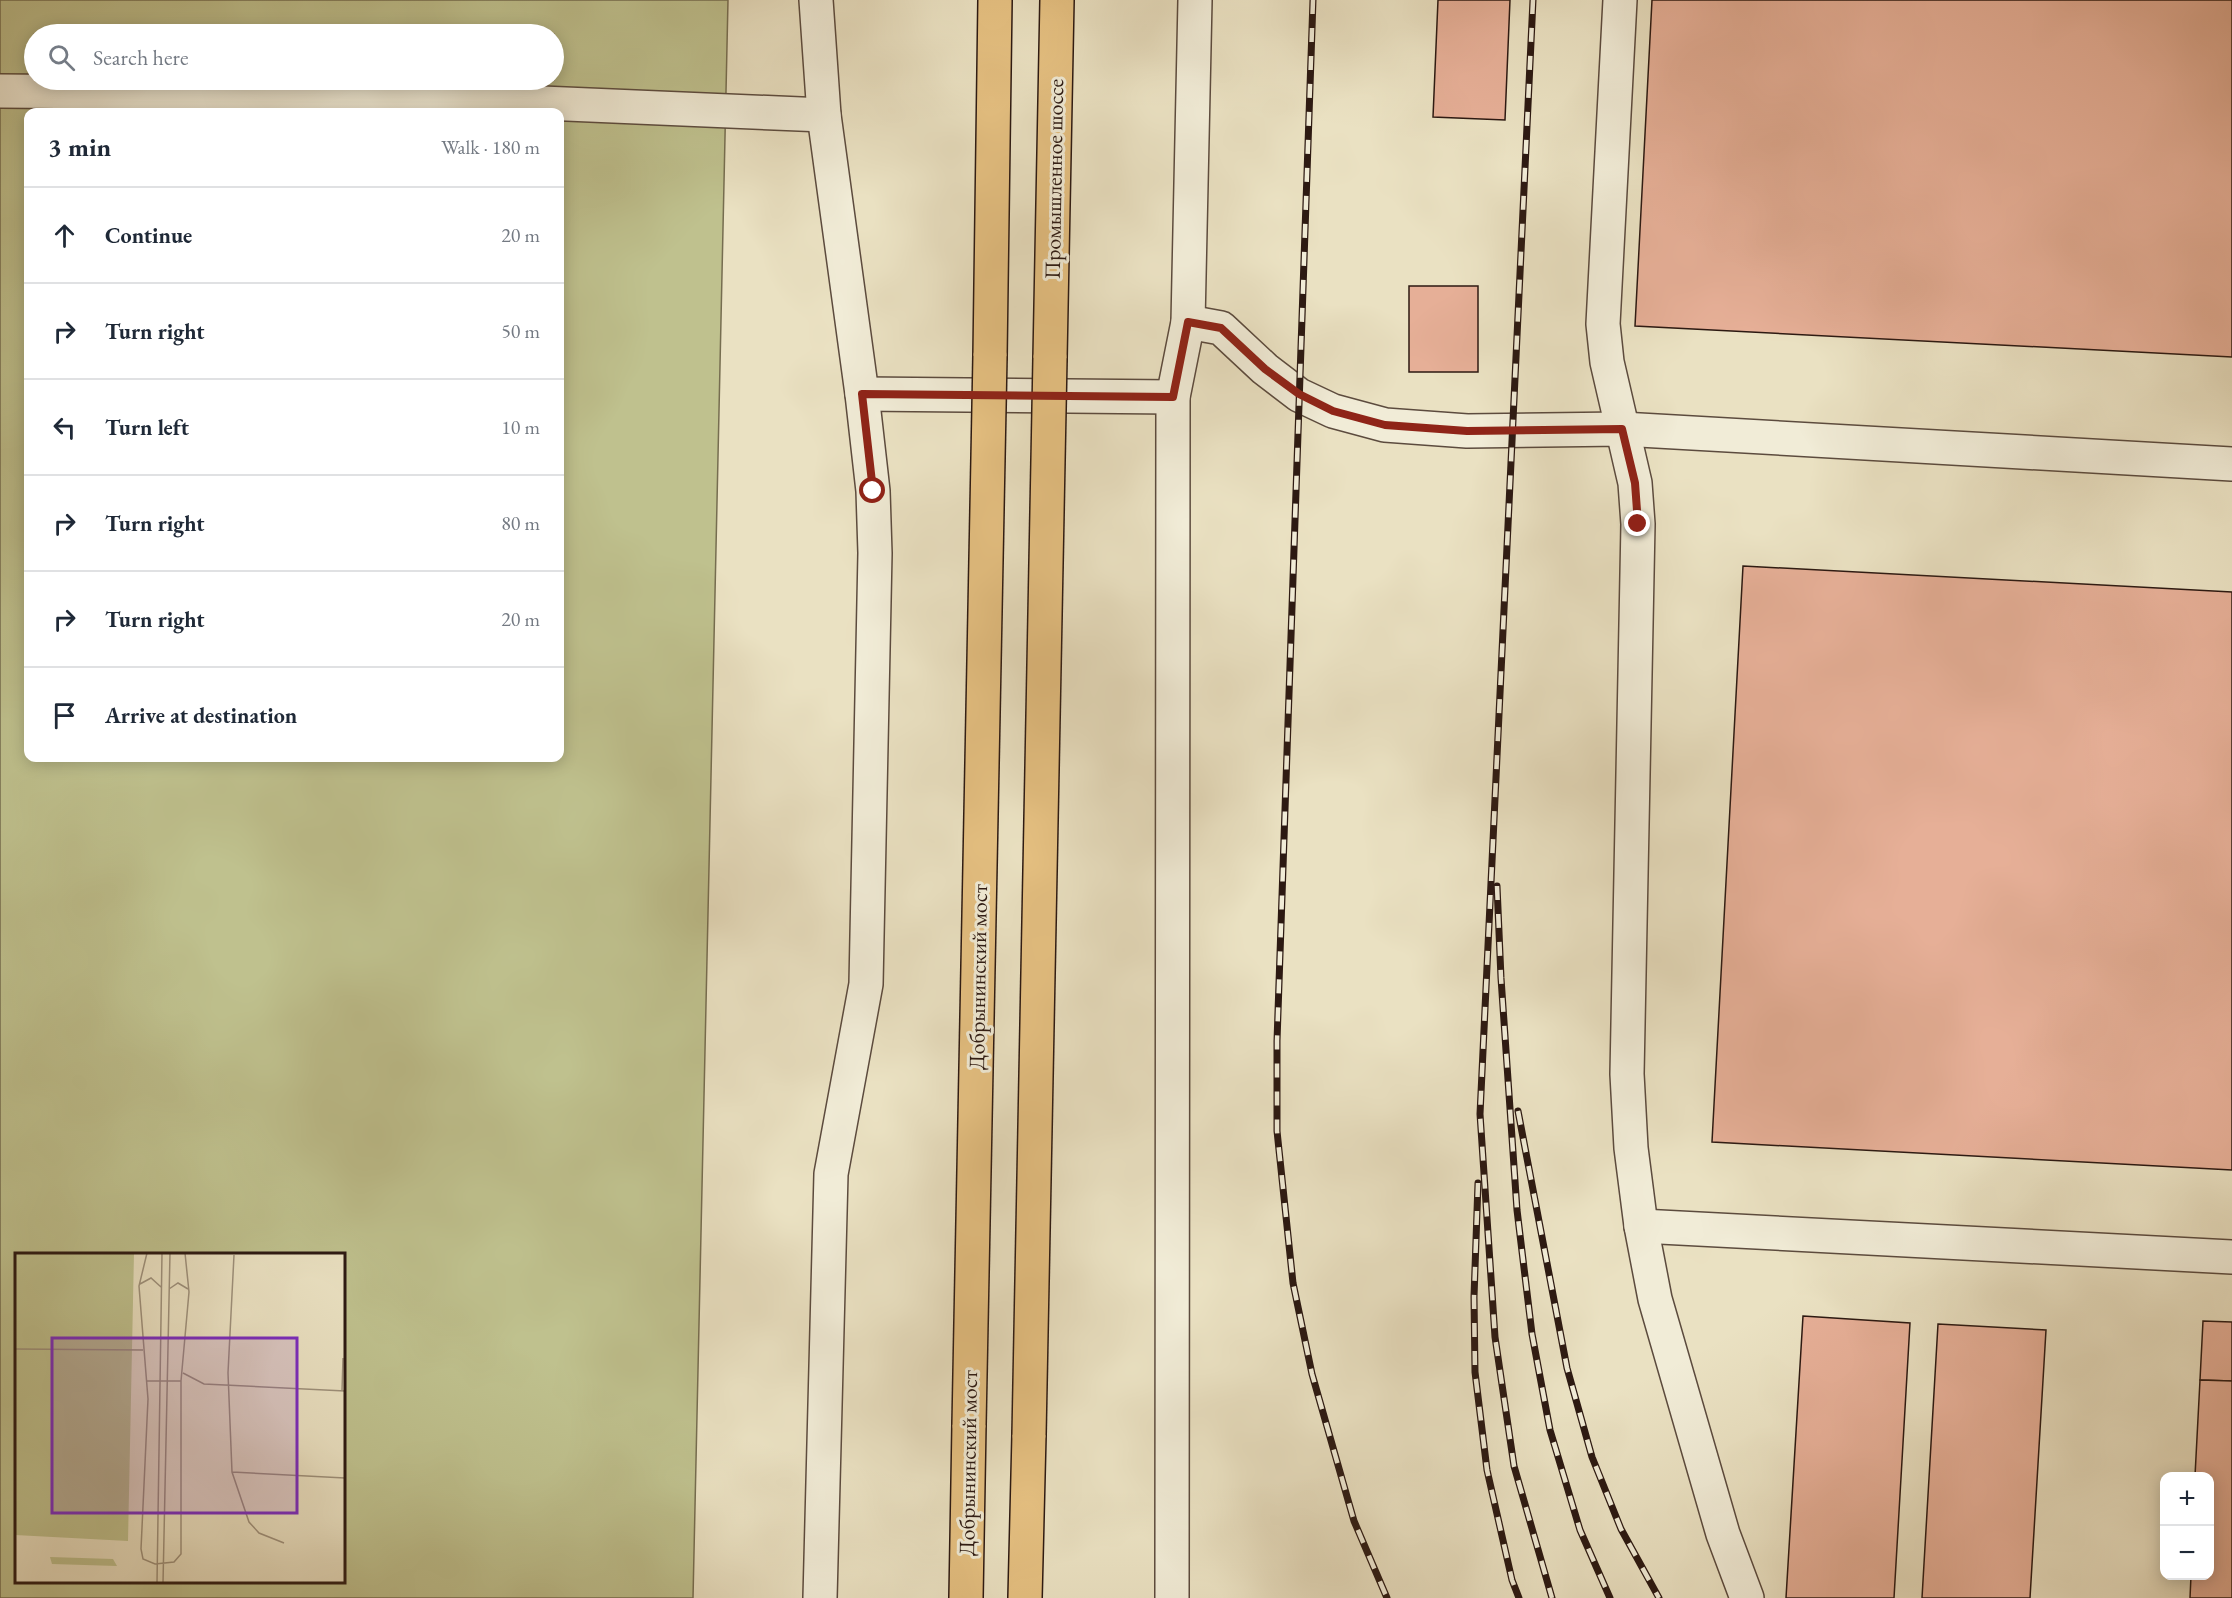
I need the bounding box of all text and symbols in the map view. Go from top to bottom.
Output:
search box [24,24,564,90]
icon: search [45,41,78,74]
text: Search here [93,43,188,72]
street label: Промышленное шоссе [1038,78,1070,279]
text: 3 min [48,130,111,164]
text: Walk · 180 m [441,134,540,160]
icon: ahead [48,219,81,252]
text: Continue [105,221,192,250]
text: 20 m [501,222,540,248]
icon: right [48,315,81,348]
text: Turn right [105,317,204,346]
text: 50 m [501,318,540,344]
icon: left [48,411,81,444]
text: Turn left [105,413,189,442]
text: 10 m [501,414,540,440]
route start [859,477,885,503]
icon: right [48,507,81,540]
text: Turn right [105,509,204,538]
text: 80 m [501,510,540,536]
route end [1624,510,1650,536]
icon: right [48,603,81,636]
text: Turn right [105,605,204,634]
text: 20 m [501,606,540,632]
icon: arrive [48,699,81,732]
text: Arrive at destination [105,701,297,730]
street label: Добрынинский мост [962,884,994,1070]
inset map [15,1253,345,1583]
street label: Добрынинский мост [952,1370,984,1556]
map controls [2160,1472,2214,1580]
button: + [2160,1472,2214,1526]
button: − [2160,1526,2214,1580]

